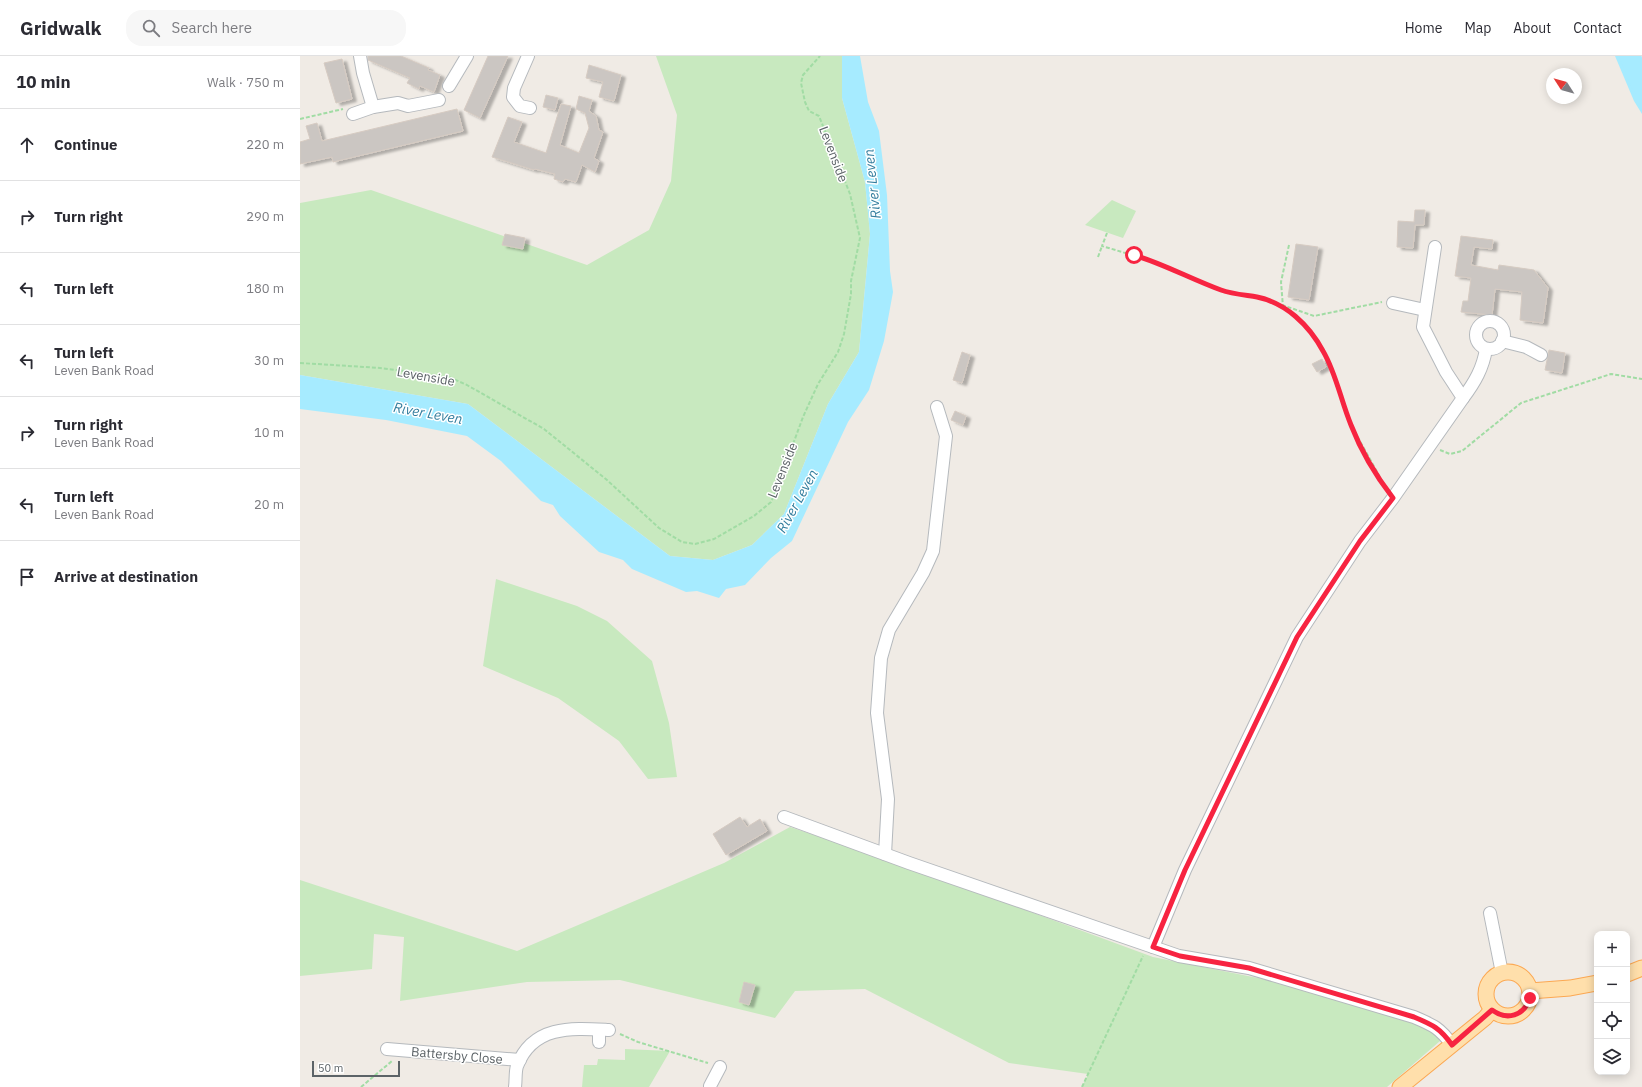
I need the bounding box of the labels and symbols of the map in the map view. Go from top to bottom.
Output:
north arrow [1546,68,1582,104]
street label: Levenside [815,124,852,185]
water label: River Leven [859,148,885,220]
route start [1125,246,1143,264]
street label: Levenside [396,363,456,390]
water label: River Leven [392,398,464,428]
street label: Levenside [764,440,801,500]
water label: River Leven [772,466,822,536]
route end [1521,989,1539,1007]
street label: Battersby Close [410,1043,504,1068]
scale bar [312,1059,400,1078]

